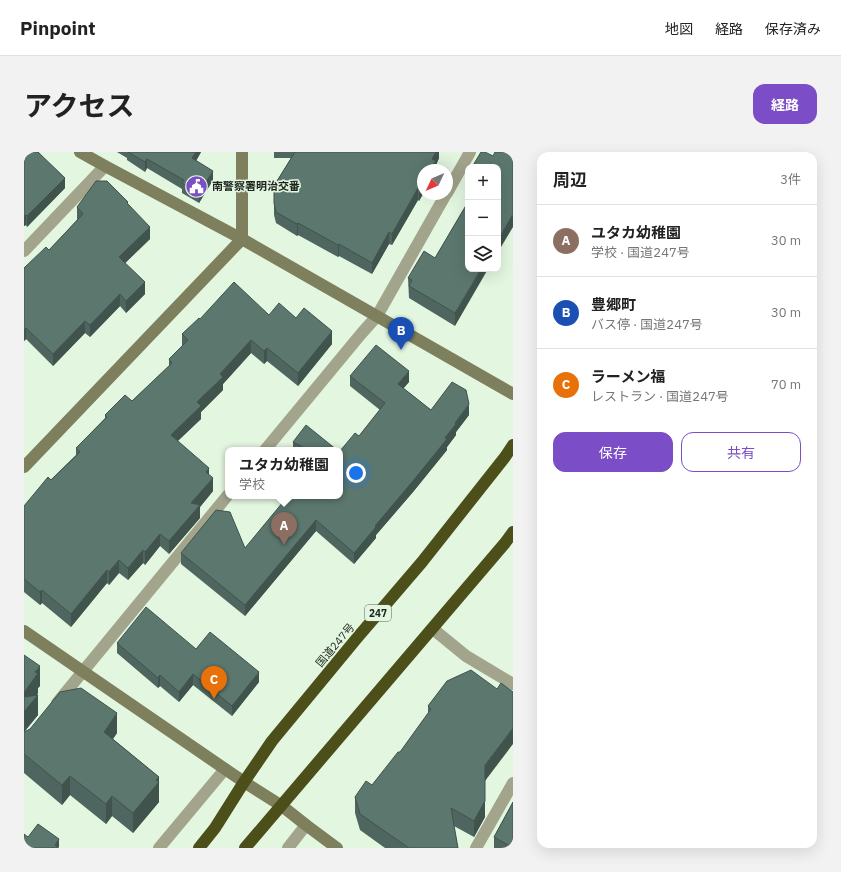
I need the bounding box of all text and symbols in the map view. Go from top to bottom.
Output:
text: Pinpoint [20,16,96,40]
text: 地図 [665,20,693,38]
text: 経路 [715,20,743,38]
text: 保存済み [765,20,821,38]
button: 経路 [753,84,817,124]
text: アクセス [24,87,135,124]
north arrow [417,164,453,200]
map controls [465,164,501,272]
button: + [465,164,501,200]
text: 周辺 [553,169,587,191]
text: 3件 [780,171,801,188]
public building icon: 南警察署明治交番 [184,173,210,199]
place label: 南警察署明治交番 [212,179,300,193]
button: − [465,200,501,236]
text: ユタカ幼稚園 [591,223,681,242]
text: A [562,232,570,249]
text: 30 m [771,232,801,249]
button: layers [465,236,501,272]
text: 学校 · 国道247号 [591,244,690,261]
text: 豊郷町 [591,295,636,314]
text: B [562,304,570,321]
text: 30 m [771,304,801,321]
text: バス停 · 国道247号 [591,316,703,333]
pin: B [388,317,414,350]
text: ラーメン福 [591,367,665,386]
text: C [562,376,570,393]
text: 70 m [771,376,801,393]
text: レストラン · 国道247号 [591,388,729,405]
button: 保存 [553,432,673,472]
button: 共有 [681,432,801,472]
popup [225,447,343,499]
text: ユタカ幼稚園 [239,455,329,474]
your location [346,463,366,483]
text: 学校 [239,476,265,493]
pin: A [271,512,297,545]
road number: 247 [365,605,391,621]
street label: 国道247号 [313,620,357,670]
pin: C [201,666,227,699]

